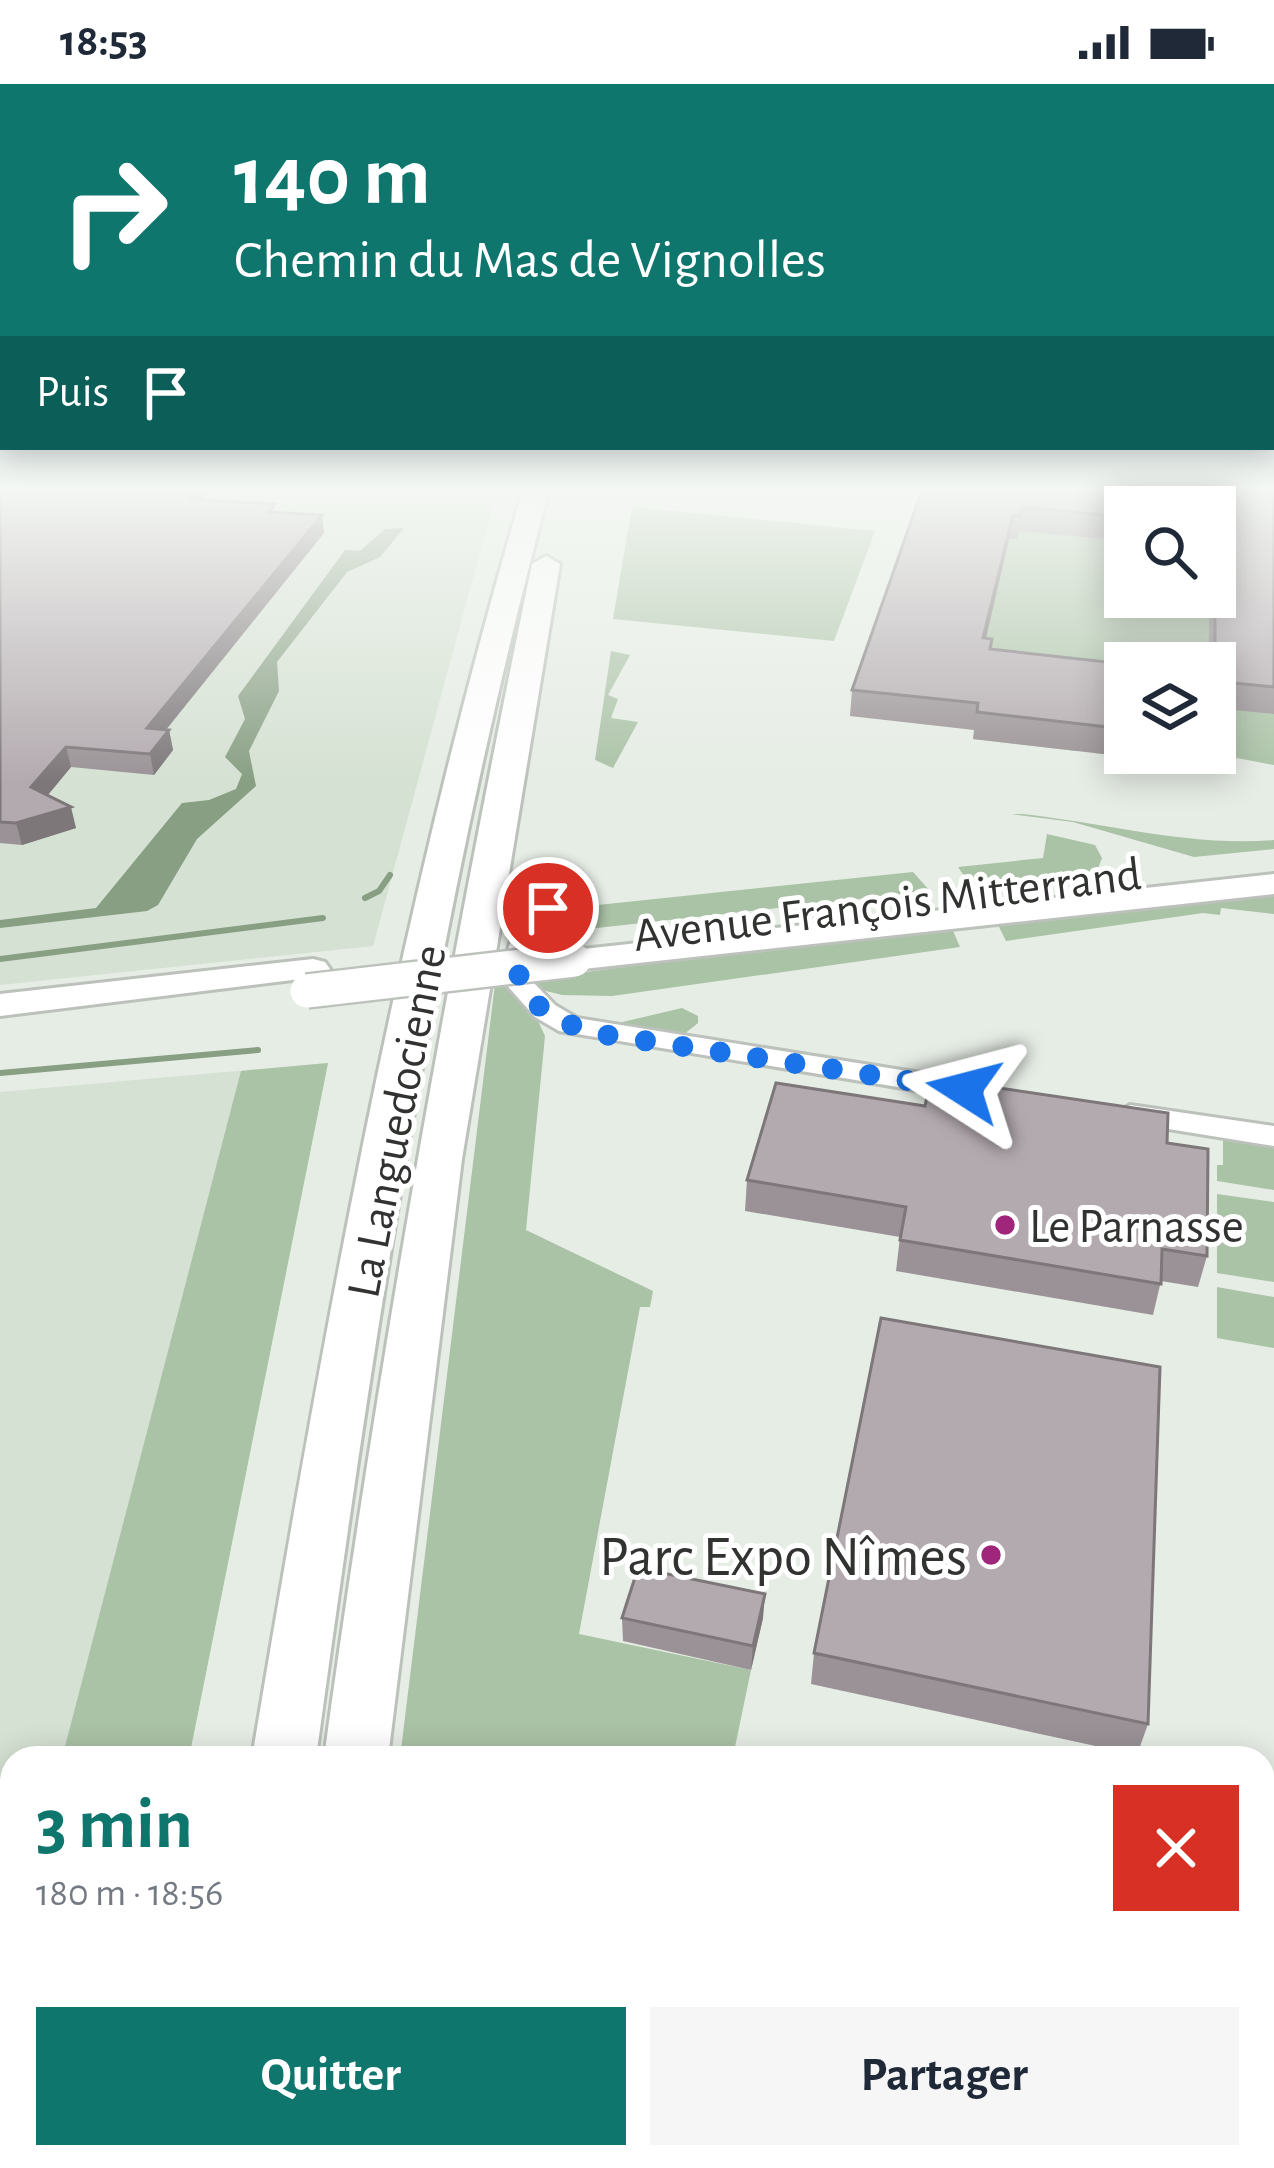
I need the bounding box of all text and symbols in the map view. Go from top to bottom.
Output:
text: 18:53 [60,19,148,64]
icon: right [36,132,192,288]
text: 140 m [234,136,431,220]
text: Chemin du Mas de Vignolles [234,234,826,288]
icon: arrive [133,360,199,426]
text: Puis [36,370,109,415]
map controls [1104,486,1236,774]
button: search [1104,486,1236,618]
button: layers [1104,642,1236,774]
street label: Avenue François Mitterrand [631,851,1144,961]
pin [497,857,599,959]
icon: arrive [515,875,581,941]
street label: La Languedocienne [340,941,456,1302]
position arrow [901,1026,1027,1152]
place label: Le Parnasse [1029,1204,1244,1252]
marker: Le Parnasse [992,1212,1018,1238]
place label: Parc Expo Nîmes [599,1529,967,1586]
marker: Parc Expo Nîmes [978,1542,1004,1568]
button: close [1113,1785,1239,1911]
text: 3 min [36,1789,193,1861]
text: 180 m · 18:56 [36,1874,223,1913]
button: Quitter [36,2007,626,2145]
button: Partager [650,2007,1239,2145]

